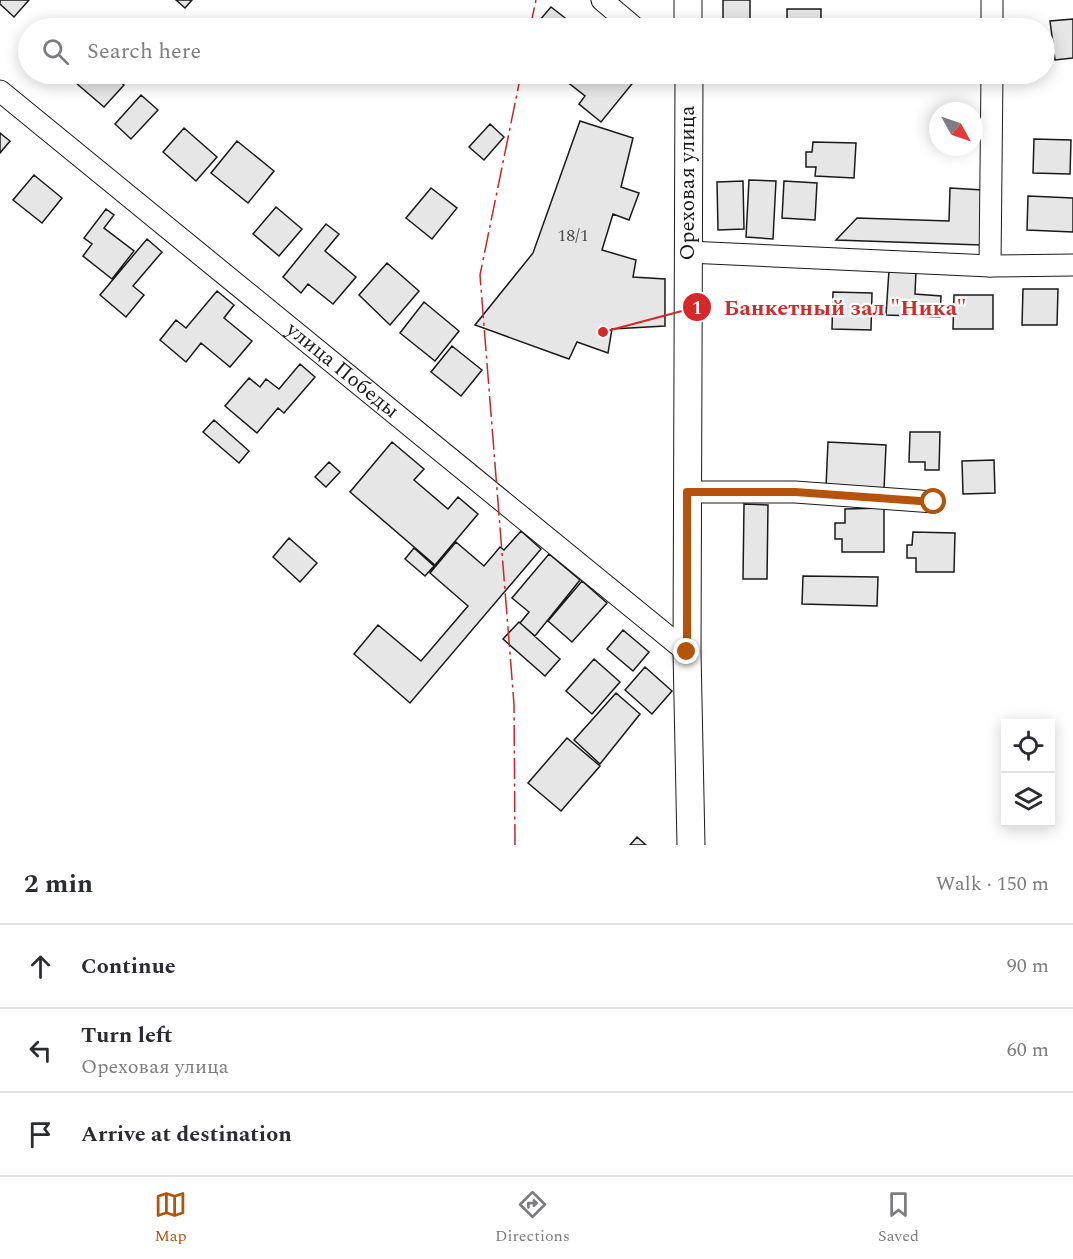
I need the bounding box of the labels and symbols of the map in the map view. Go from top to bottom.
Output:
north arrow [929,102,983,156]
street label: Ореховая улица [672,105,704,260]
house number: 18/1 [557,222,589,249]
callout: Банкетный зал "Ника" [682,287,979,327]
text: Банкетный зал "Ника" [724,292,966,325]
text: 1 [692,295,702,322]
street label: улица Победы [278,314,406,427]
route start [920,488,946,514]
route end [673,638,699,664]

